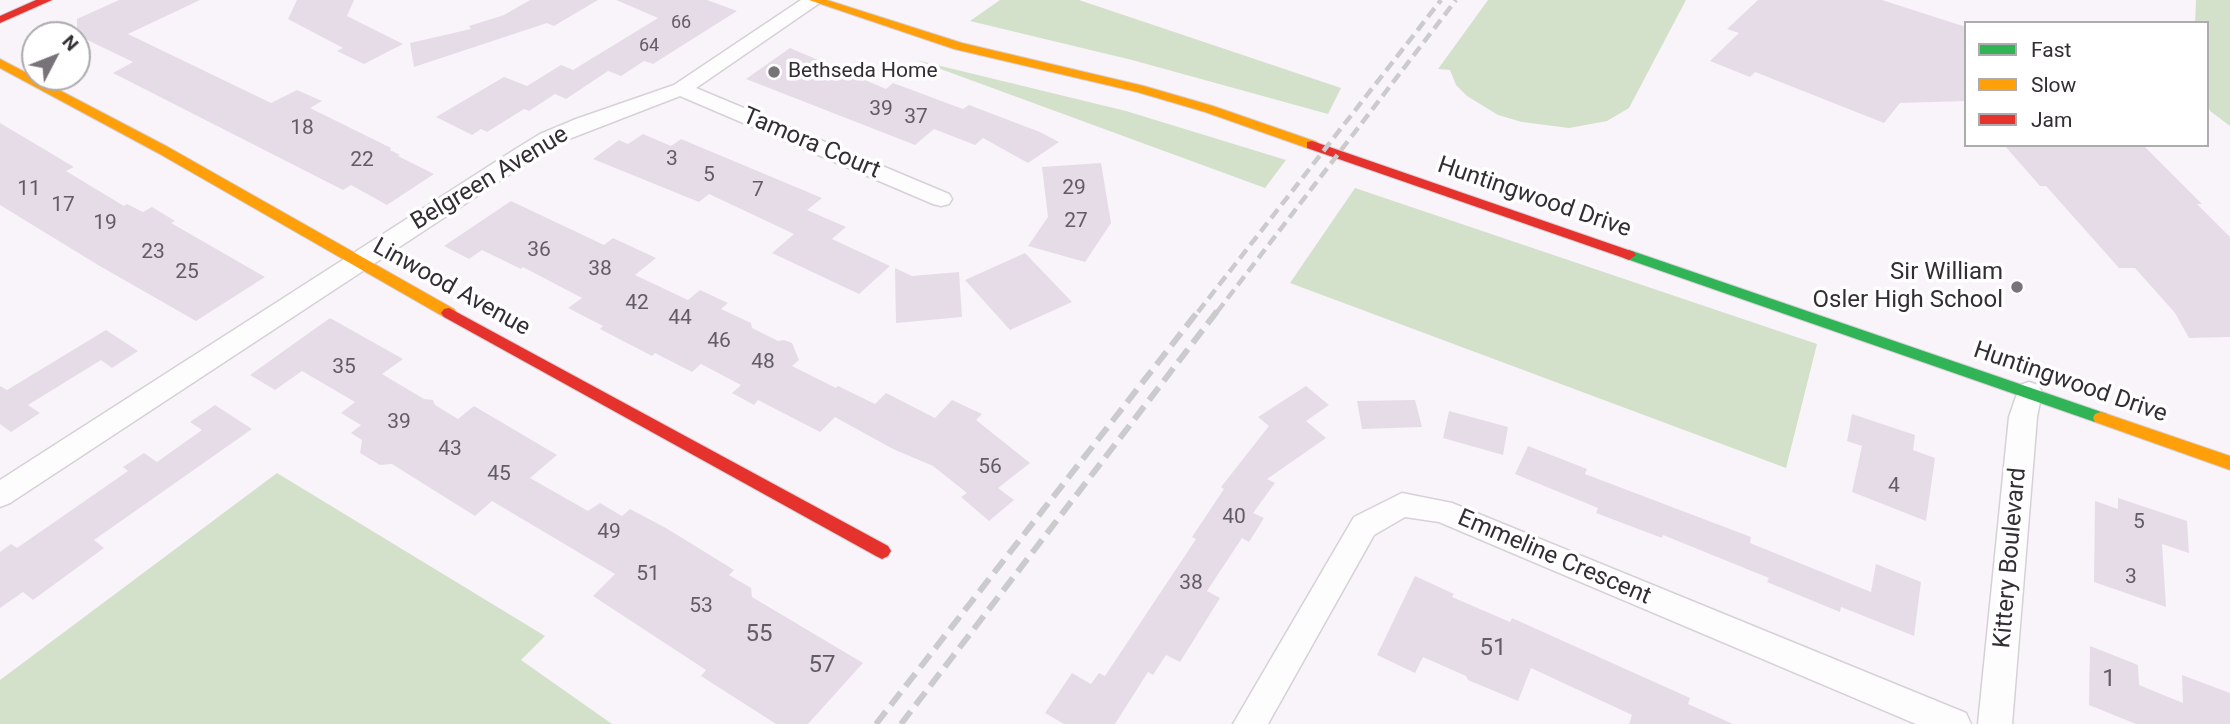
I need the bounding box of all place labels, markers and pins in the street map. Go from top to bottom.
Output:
place label: Bethseda Home [788,59,938,85]
marker: Bethseda Home [766,64,782,80]
place label: Sir William Osler High School [1813,259,2003,315]
marker: Sir William Osler High School [2009,279,2025,295]

